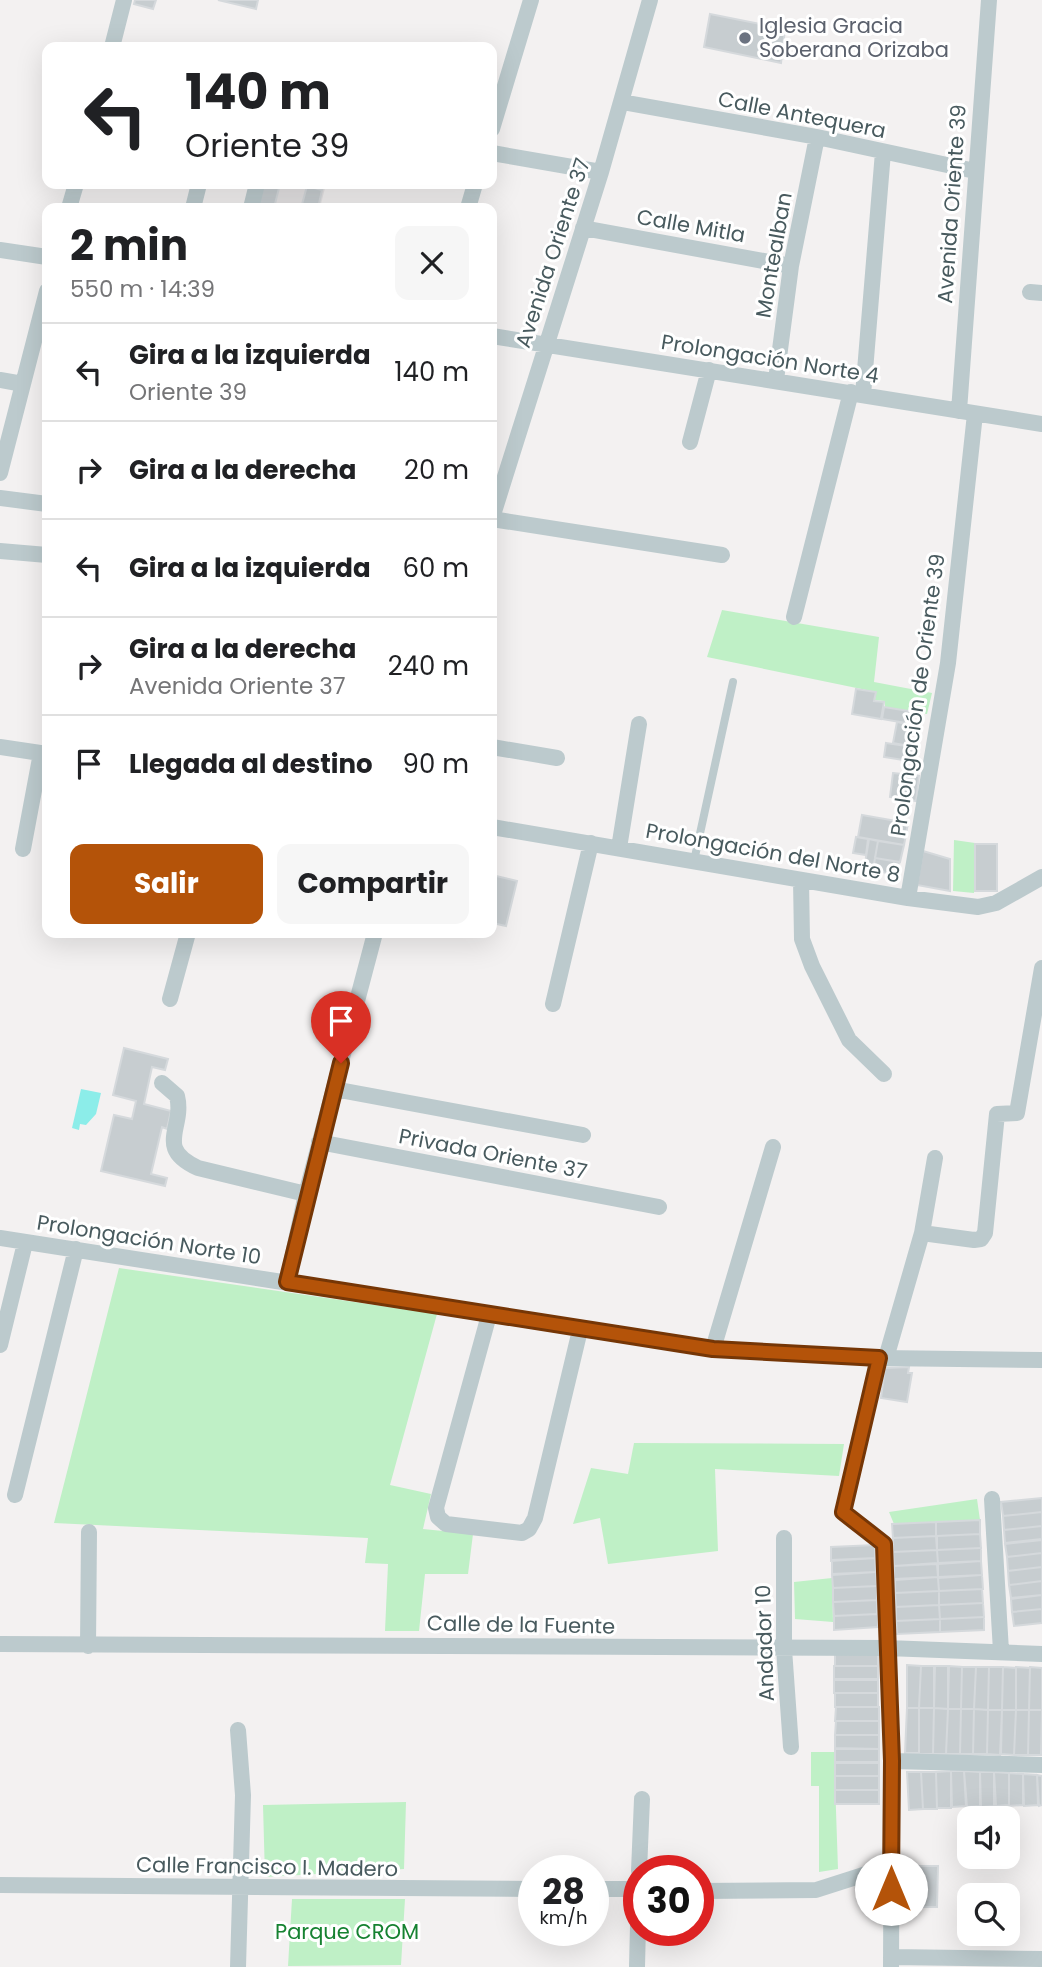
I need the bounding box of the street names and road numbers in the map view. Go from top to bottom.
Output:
street label: Calle Antequera [716,84,888,145]
street label: Avenida Oriente 39 [930,103,973,304]
street label: Avenida Oriente 37 [508,154,597,351]
street label: Montealban [748,190,799,320]
street label: Calle Mitla [635,202,748,249]
street label: Prolongación Norte 4 [659,327,881,390]
street label: Prolongación de Oriente 39 [883,552,952,838]
street label: Prolongación del Norte 8 [644,816,903,889]
street label: Privada Oriente 37 [396,1121,590,1186]
street label: Prolongación Norte 10 [35,1207,263,1272]
street label: Andador 10 [748,1584,781,1702]
street label: Calle de la Fuente [427,1608,615,1641]
street label: Calle Francisco I. Madero [136,1850,398,1883]

